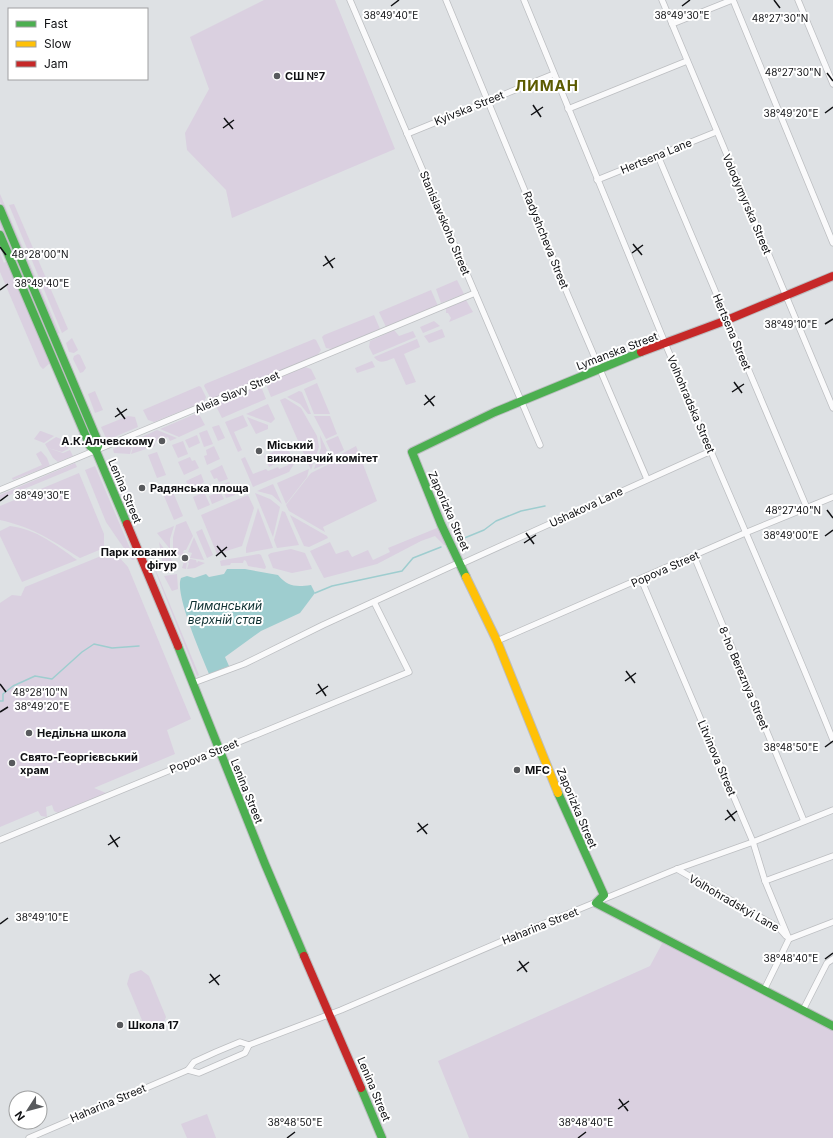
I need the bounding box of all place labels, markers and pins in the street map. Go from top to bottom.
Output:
place label: СШ №7 [285,69,325,83]
marker: СШ №7 [272,71,282,81]
place label: А.К.Алчевскому [61,434,154,448]
marker: А.К.Алчевскому [157,436,167,446]
place label: Міський виконавчий комітет [267,438,378,465]
marker: Міський виконавчий комітет [254,446,264,456]
place label: Радянська площа [150,481,249,495]
marker: Радянська площа [137,483,147,493]
place label: Парк кованих фігур [101,545,178,572]
marker: Парк кованих фігур [180,553,190,563]
place label: Недільна школа [37,726,126,740]
marker: Недільна школа [24,728,34,738]
place label: Свято-Георгієвський храм [20,750,138,777]
marker: Свято-Георгієвський храм [7,758,17,768]
place label: MFC [525,763,550,777]
marker: MFC [512,765,522,775]
place label: Школа 17 [128,1018,179,1032]
marker: Школа 17 [115,1020,125,1030]

